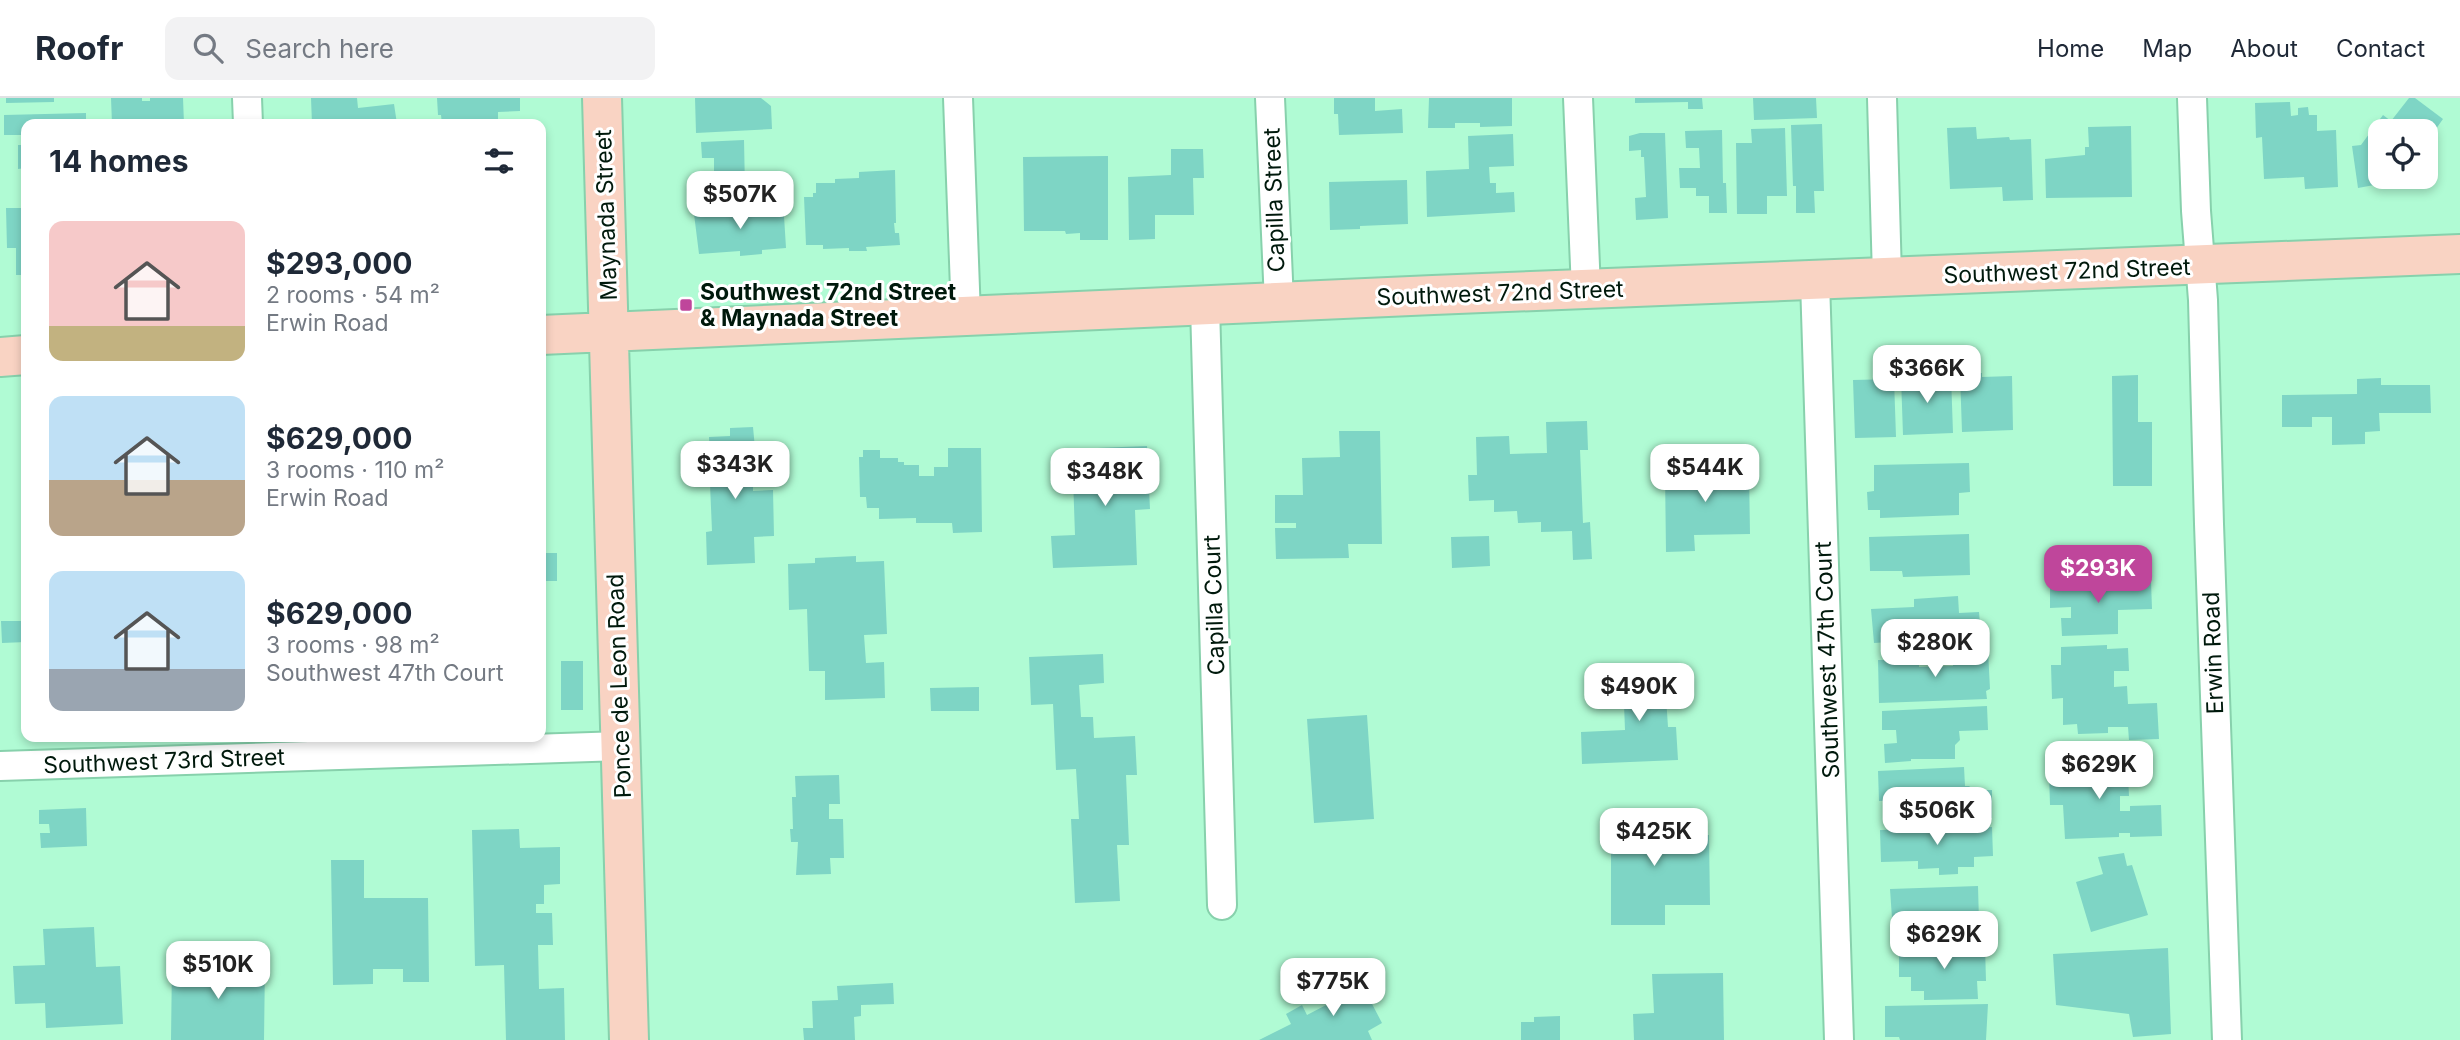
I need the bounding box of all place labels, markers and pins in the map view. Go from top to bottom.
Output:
pin: $507K [691,172,789,231]
place label: Southwest 72nd Street & Maynada Street [700,278,957,332]
marker: Southwest 72nd Street & Maynada Street [678,297,694,313]
pin: $366K [1878,345,1976,405]
pin: $343K [686,442,784,501]
pin: $544K [1656,444,1754,504]
pin: $348K [1056,448,1154,508]
pin: $293K [2049,546,2147,605]
pin: $280K [1886,620,1984,679]
pin: $490K [1590,664,1688,723]
pin: $629K [2050,742,2148,801]
pin: $506K [1888,788,1986,847]
pin: $425K [1605,808,1703,868]
pin: $629K [1895,912,1993,971]
pin: $510K [169,942,267,1001]
pin: $775K [1284,958,1382,1018]

